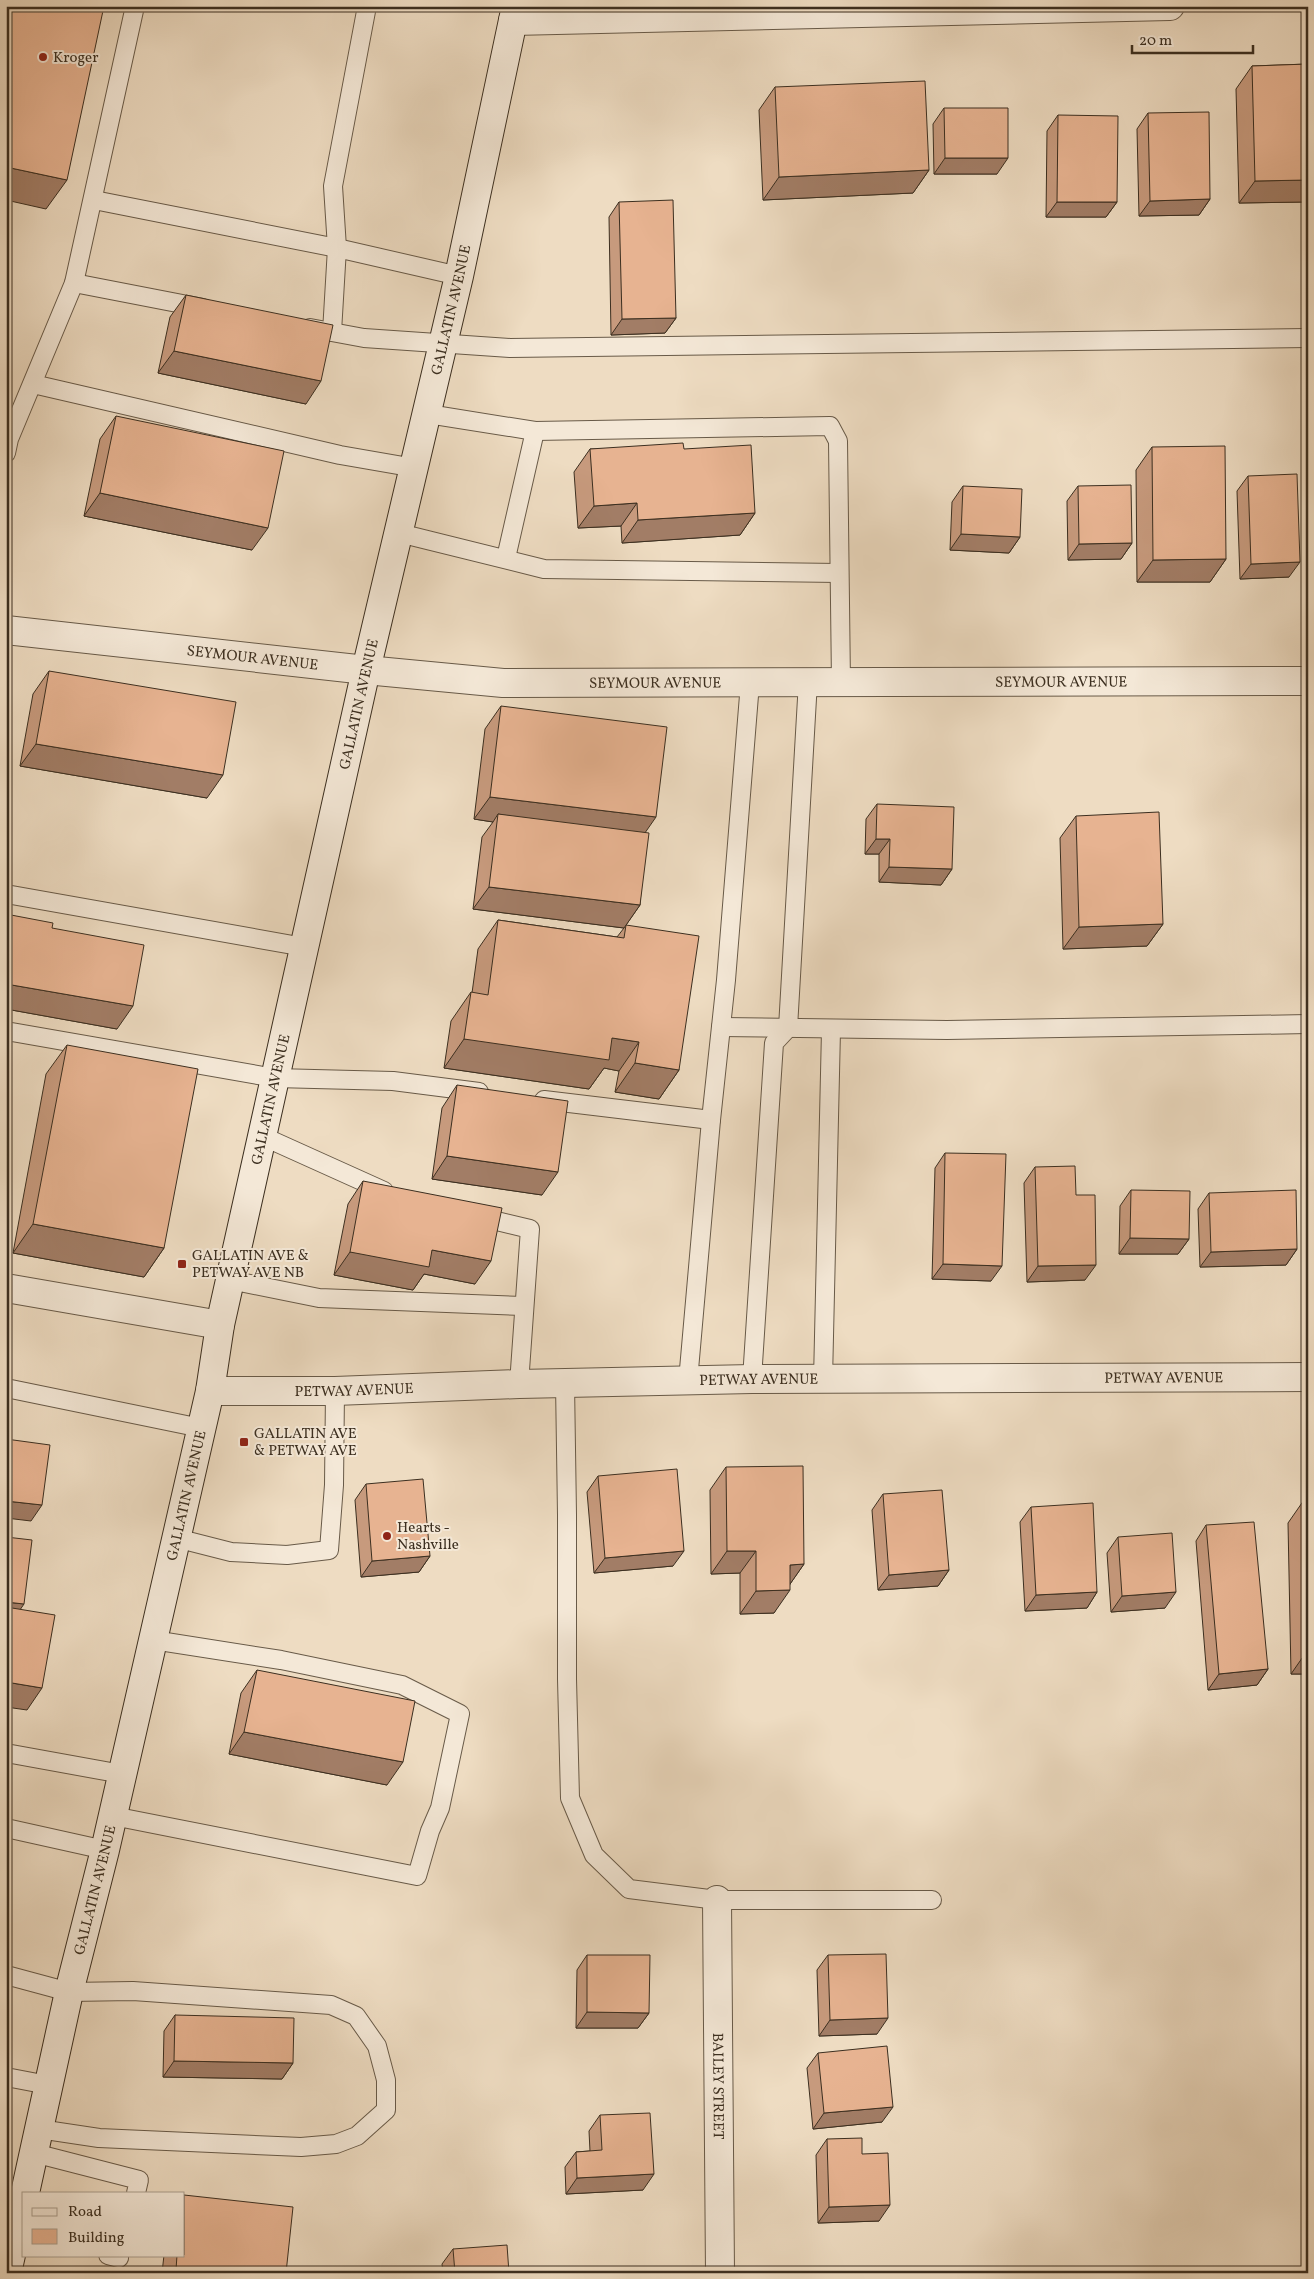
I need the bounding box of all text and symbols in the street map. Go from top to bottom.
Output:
scale bar [1132,22,1253,54]
text: 20 m [1139,31,1172,52]
place label: Kroger [53,48,99,69]
marker: Kroger [37,51,49,63]
street label: GALLATIN AVENUE [427,243,477,377]
street label: GALLATIN AVENUE [335,637,385,772]
street label: SEYMOUR AVENUE [185,641,319,677]
street label: SEYMOUR AVENUE [995,672,1127,694]
street label: SEYMOUR AVENUE [589,673,721,695]
street label: GALLATIN AVENUE [247,1032,296,1167]
place label: GALLATIN AVE & PETWAY AVE NB [192,1246,309,1284]
marker: GALLATIN AVE & PETWAY AVE NB [176,1258,188,1270]
street label: PETWAY AVENUE [1104,1368,1223,1390]
street label: PETWAY AVENUE [699,1370,818,1392]
street label: PETWAY AVENUE [294,1379,414,1403]
place label: GALLATIN AVE & PETWAY AVE [254,1424,357,1462]
street label: GALLATIN AVENUE [162,1428,213,1563]
marker: GALLATIN AVE & PETWAY AVE [238,1436,250,1448]
place label: Hearts - Nashville [397,1518,459,1556]
marker: Hearts - Nashville [381,1530,393,1542]
street label: GALLATIN AVENUE [70,1823,122,1957]
street label: BAILEY STREET [706,2033,728,2140]
legend [22,2192,185,2256]
text: Road [68,2202,102,2223]
text: Building [68,2228,125,2249]

